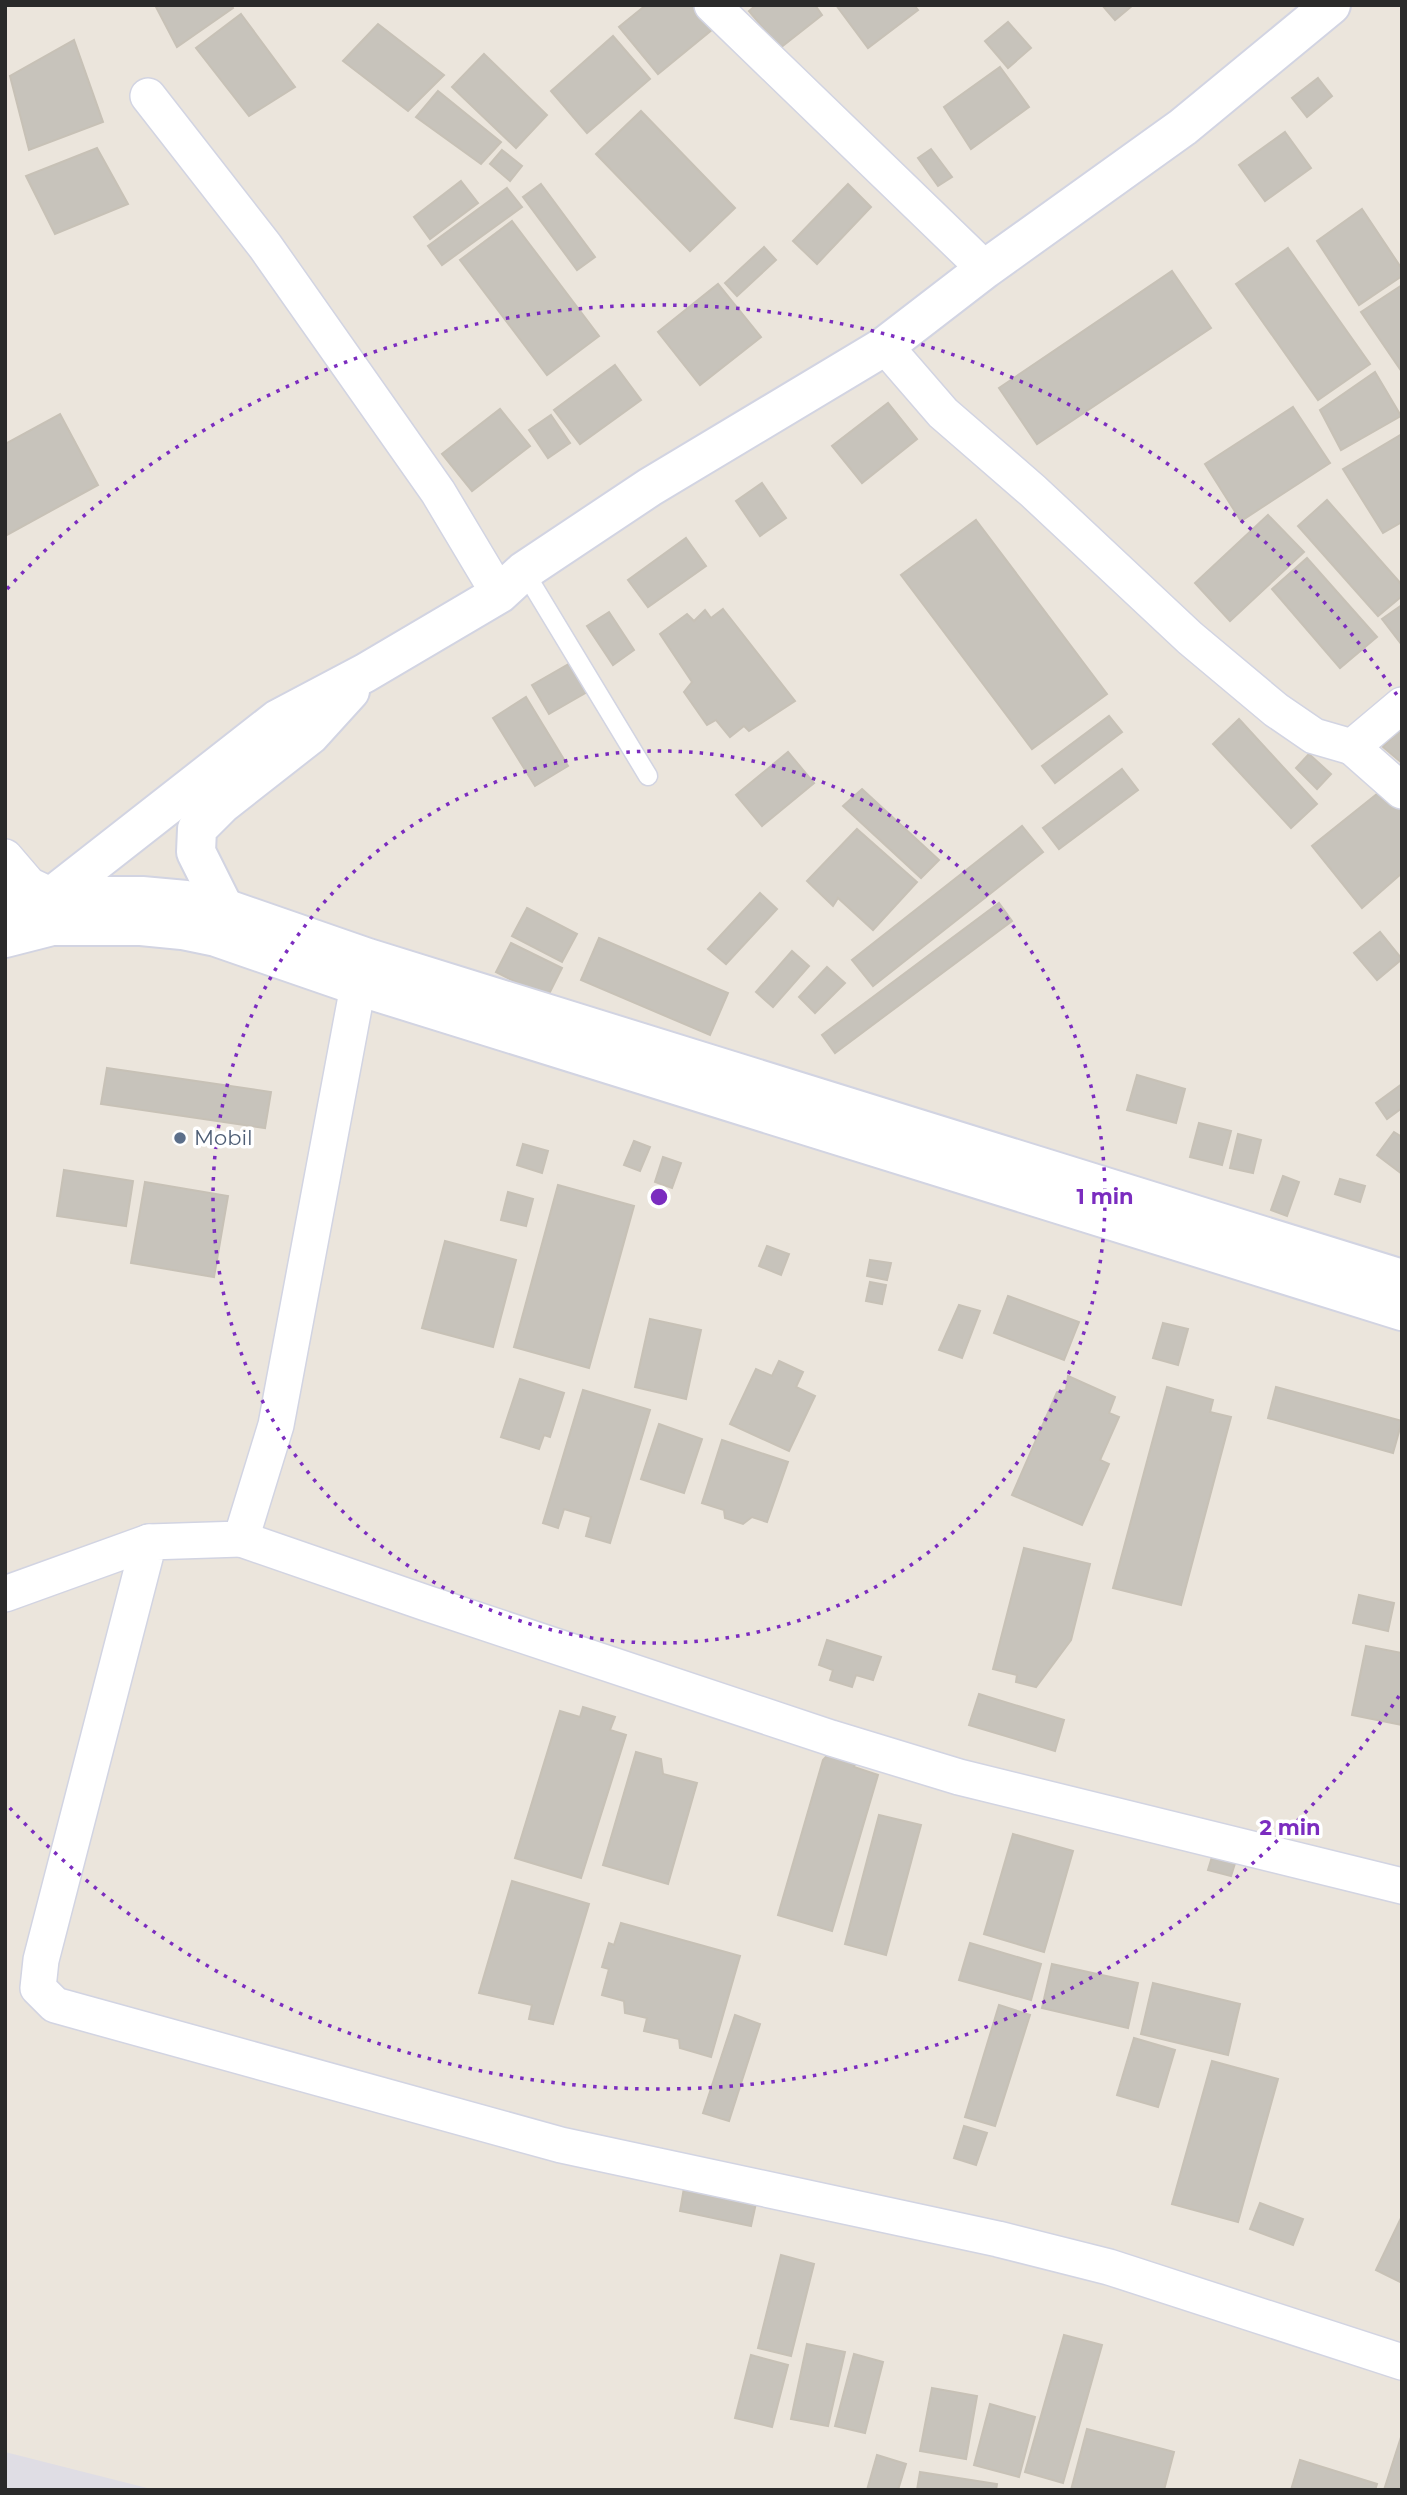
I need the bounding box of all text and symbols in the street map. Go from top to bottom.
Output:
place label: Mobil [194,1125,253,1150]
marker: Mobil [172,1130,188,1146]
text: 1 min [1076,1184,1134,1209]
centre of rings [647,1185,671,1209]
text: 2 min [1259,1815,1321,1840]

